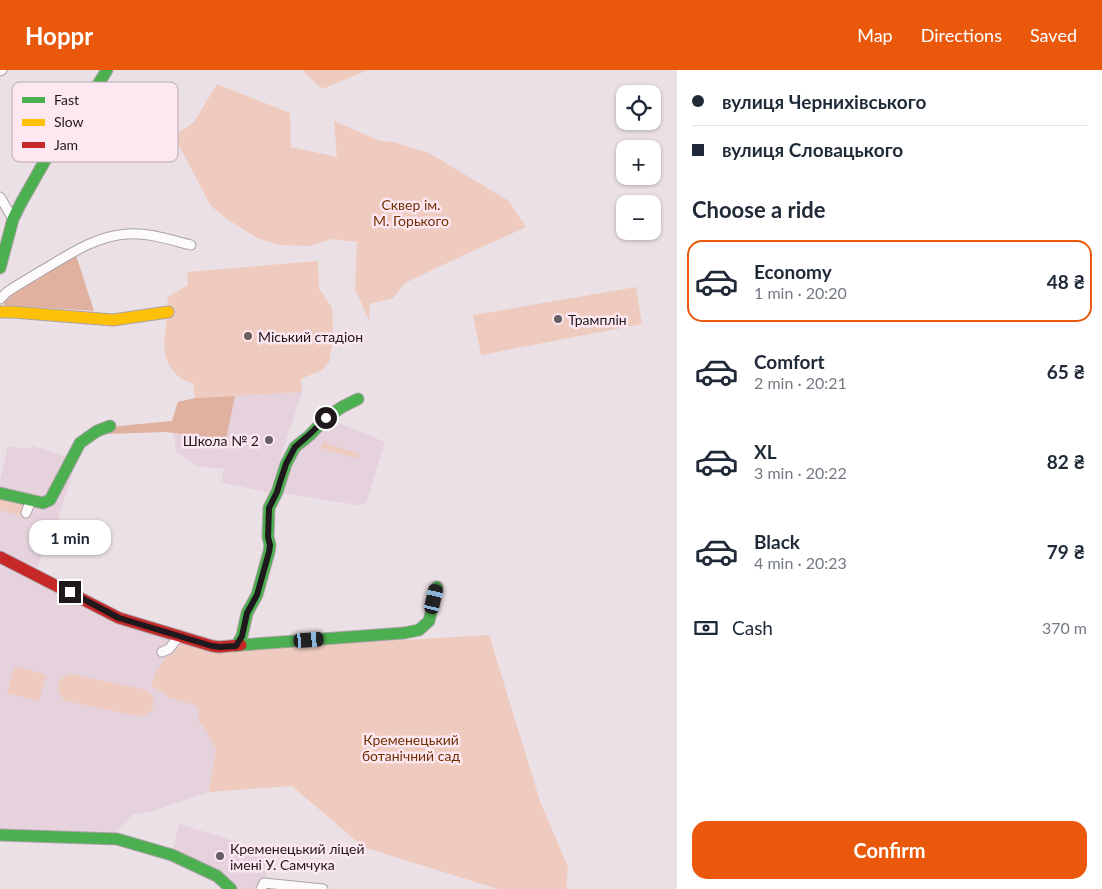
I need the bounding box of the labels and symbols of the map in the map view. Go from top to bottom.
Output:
legend [12,82,178,162]
text: Fast [54,91,79,108]
text: Slow [54,113,84,130]
text: Jam [54,136,78,153]
park label: Сквер ім. М. Горького [373,196,449,229]
place label: Трамплін [568,311,627,328]
marker: Трамплін [552,313,564,325]
place label: Міський стадіон [258,328,363,345]
marker: Міський стадіон [242,330,254,342]
route start [315,407,337,429]
place label: Школа № 2 [183,432,259,449]
marker: Школа № 2 [263,434,275,446]
callout: 1 min [29,520,111,554]
route end [59,581,81,603]
car [423,583,444,615]
car [293,631,324,649]
park label: Кременецький ботанічний сад [362,731,460,764]
place label: Кременецький ліцей імені У. Самчука [230,840,365,873]
marker: Кременецький ліцей імені У. Самчука [214,850,226,862]

